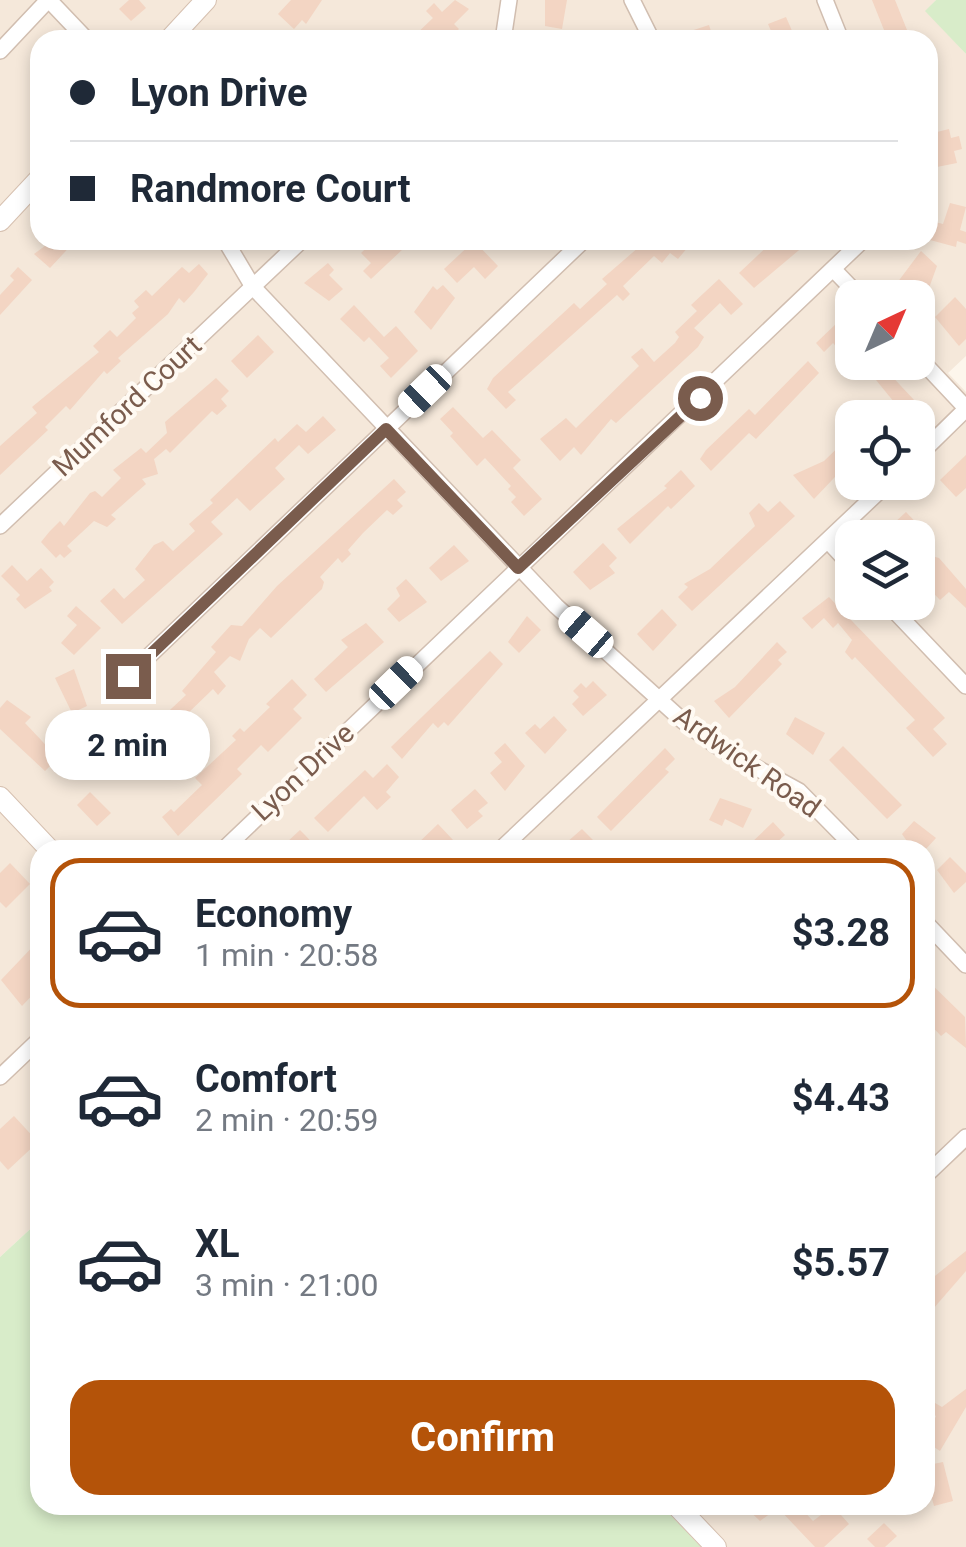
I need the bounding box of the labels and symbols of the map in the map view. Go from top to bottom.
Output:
north arrow [835,280,935,380]
street label: Mumford Court [46,329,208,483]
car [393,359,457,423]
route start [678,376,723,421]
car [554,601,618,663]
car [364,651,428,715]
route end [106,654,151,699]
street label: Ardwick Road [667,699,827,825]
callout: 2 min [46,711,210,781]
street label: Lyon Drive [245,716,361,828]

